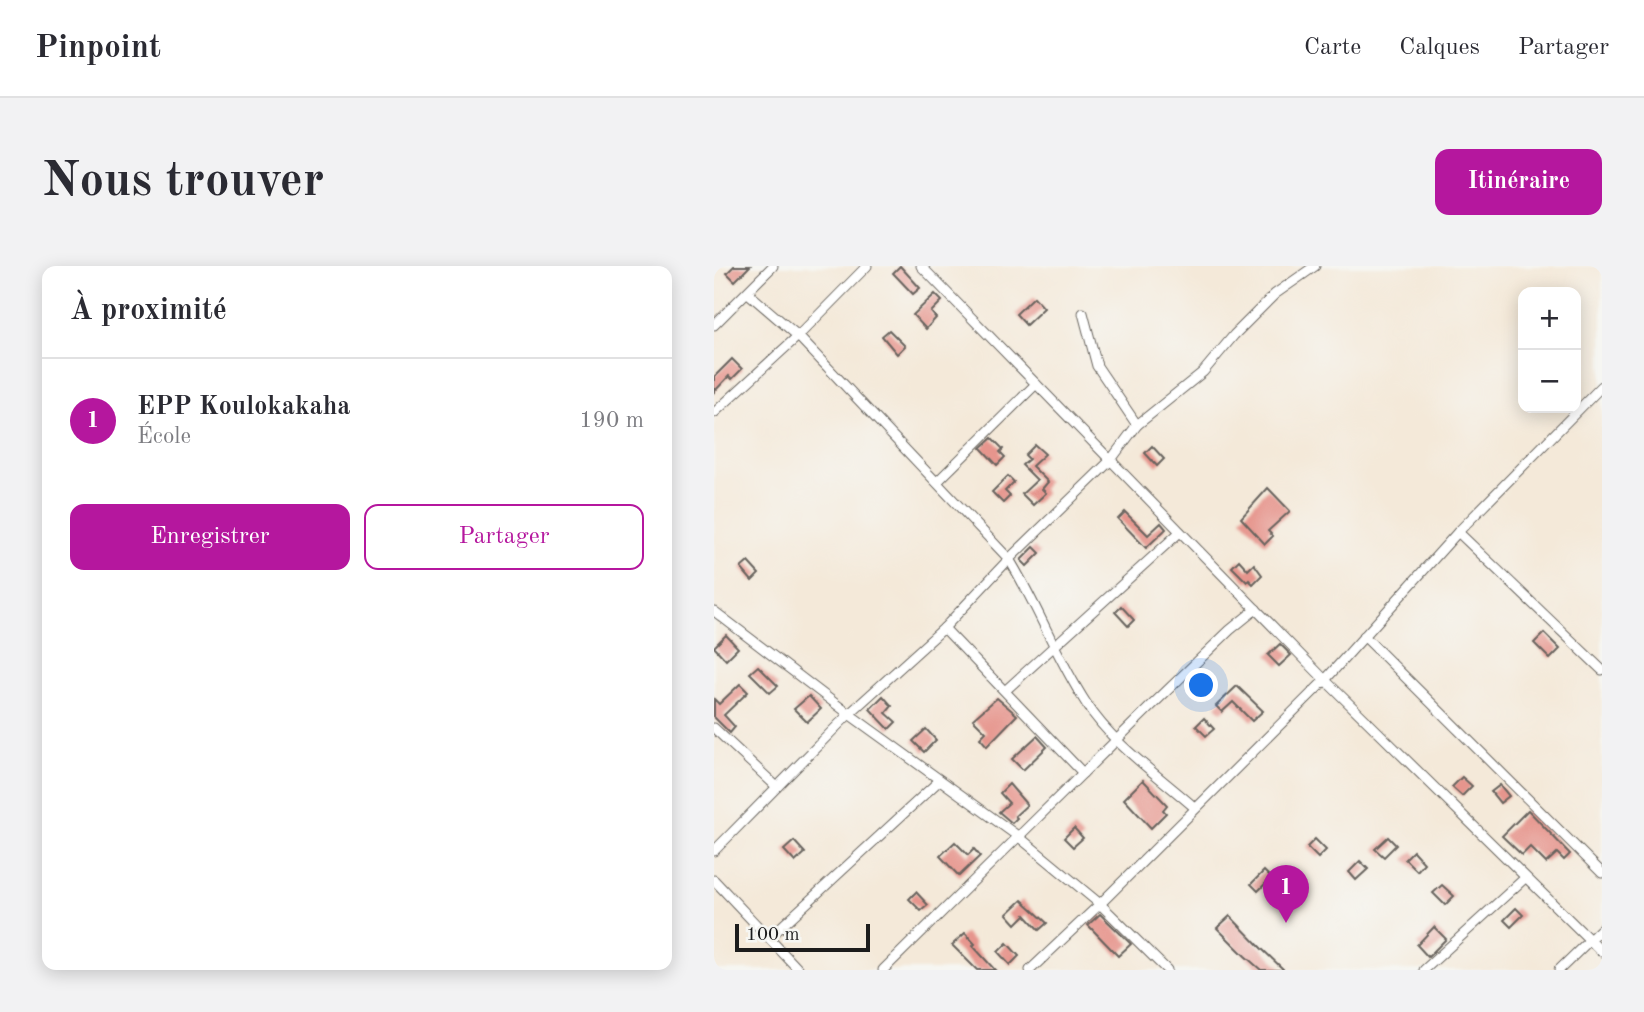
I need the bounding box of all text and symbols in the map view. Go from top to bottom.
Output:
text: Pinpoint [35,32,161,65]
text: Carte [1304,36,1361,60]
text: Calques [1399,36,1480,60]
text: Partager [1518,36,1609,60]
button: Itinéraire [1435,149,1602,215]
text: Nous trouver [42,158,324,207]
map controls [1518,287,1581,413]
button: + [1518,287,1581,350]
text: À proximité [70,296,227,326]
button: − [1518,350,1581,413]
text: EPP Koulokakaha [137,394,351,420]
text: 1 [86,409,100,432]
text: 190 m [579,409,644,432]
text: École [137,425,191,448]
button: Enregistrer [70,504,350,570]
button: Partager [364,504,644,570]
your location [1184,668,1218,702]
pin: 1 [1263,865,1309,923]
scale bar [735,921,870,953]
text: 100 m [746,926,799,945]

